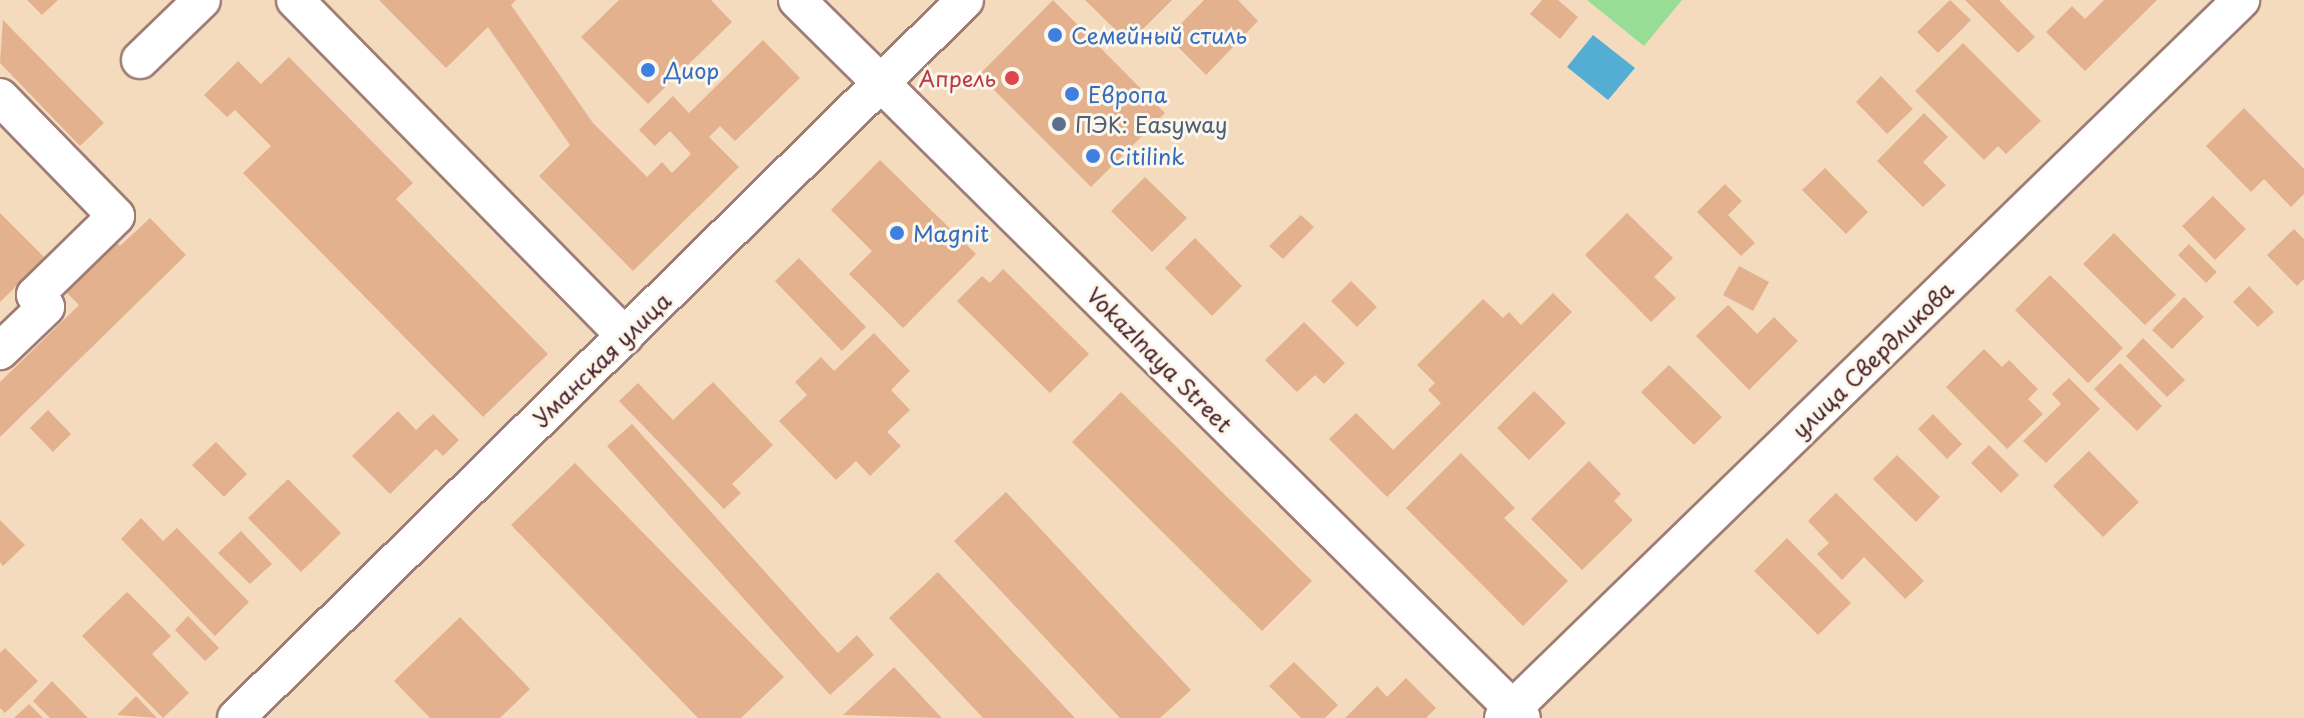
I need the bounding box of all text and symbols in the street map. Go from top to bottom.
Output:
place label: Семейный стиль [1071,22,1247,48]
marker: Семейный стиль [1046,26,1064,44]
place label: Диор [664,57,719,83]
marker: Диор [639,61,657,79]
place label: Апрель [919,65,996,91]
marker: Апрель [1003,69,1021,87]
place label: Европа [1088,81,1167,107]
marker: Европа [1063,85,1081,103]
place label: ПЭК: Easyway [1075,111,1227,137]
marker: ПЭК: Easyway [1050,115,1068,133]
place label: Citilink [1109,143,1185,169]
marker: Citilink [1084,147,1102,165]
place label: Magnit [913,220,989,246]
marker: Magnit [888,224,906,242]
street label: улица Свердликова [1786,275,1958,443]
street label: Vokazlnaya Street [1082,281,1238,437]
street label: Уманская улица [526,286,676,432]

